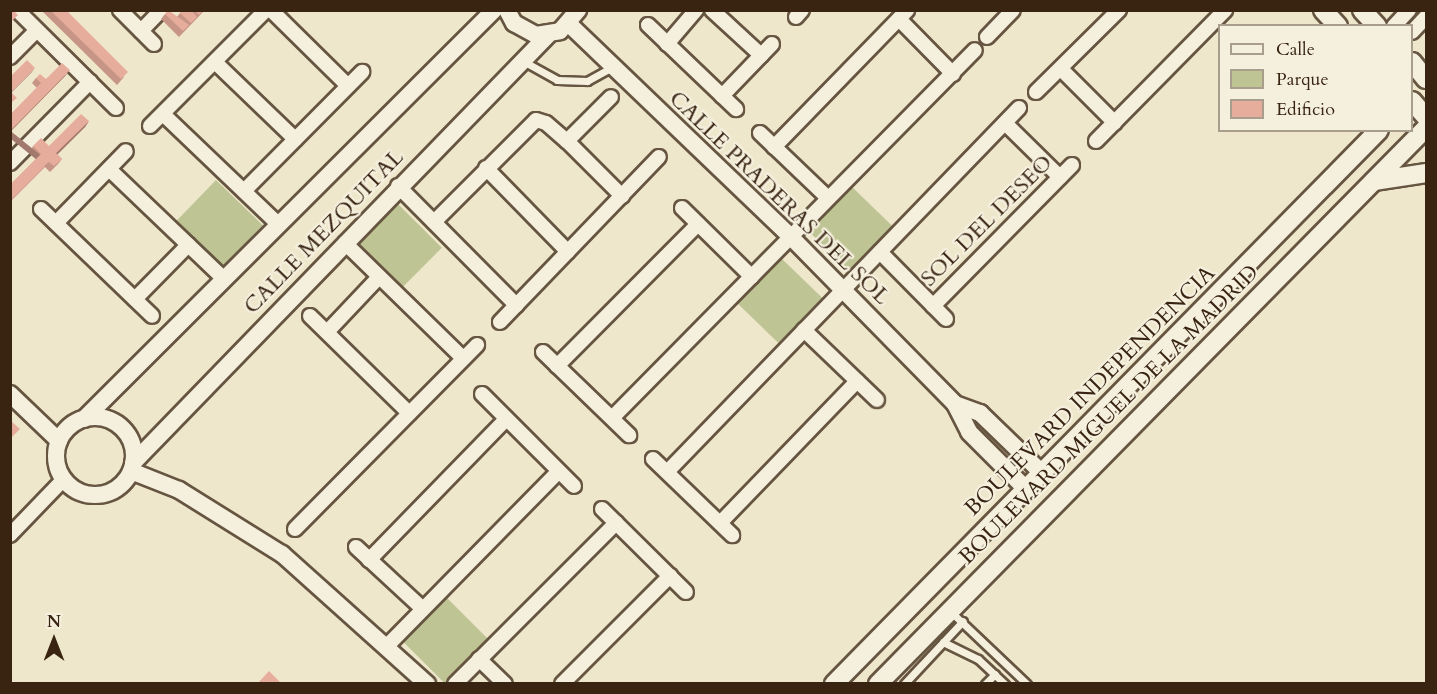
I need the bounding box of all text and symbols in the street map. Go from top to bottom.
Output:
legend [1218,24,1413,132]
text: Calle [1276,37,1315,62]
text: Parque [1276,67,1329,92]
street label: CALLE PRADERAS DEL SOL [663,86,895,310]
text: Edificio [1276,97,1335,122]
street label: CALLE MEZQUITAL [239,144,409,320]
street label: SOL DEL DESEO [916,150,1058,292]
street label: BOULEVARD MIGUEL DE LA MADRID [954,260,1264,570]
street label: BOULEVARD INDEPENDENCIA [959,260,1221,522]
north arrow [24,610,84,670]
text: N [47,611,61,633]

